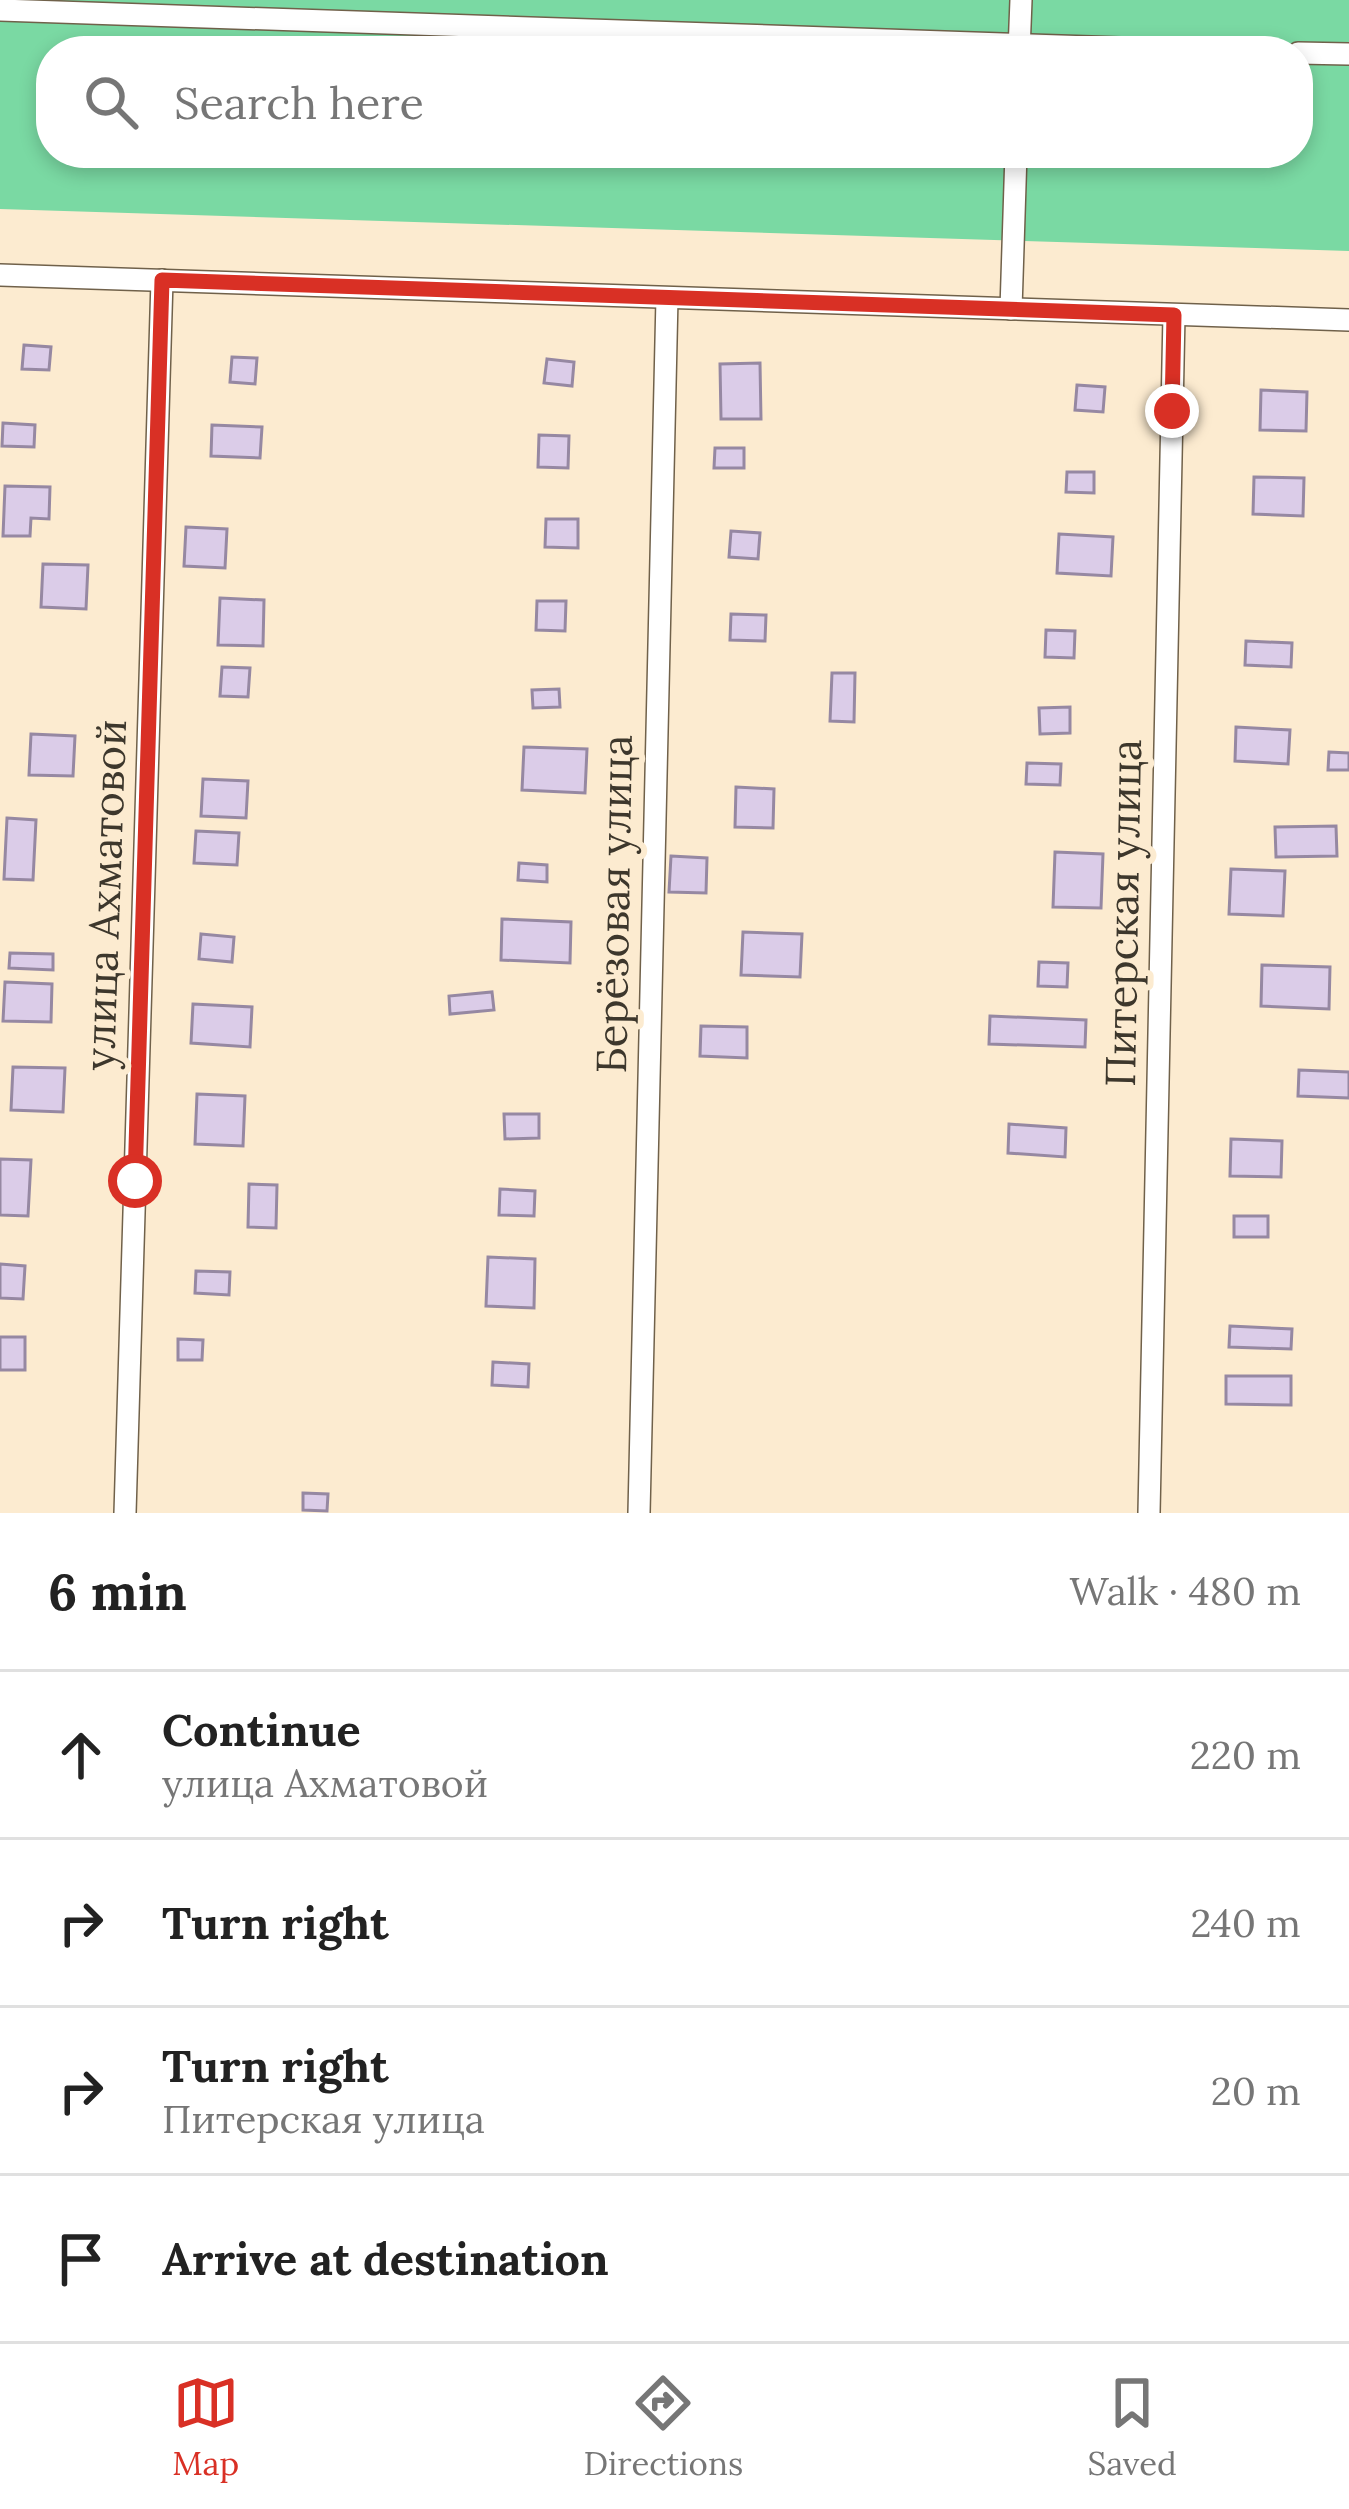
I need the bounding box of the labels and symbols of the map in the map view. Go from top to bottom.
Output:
route end [1145,384,1199,438]
street label: улица Ахматовой [72,719,138,1071]
street label: Берёзовая улица [584,734,644,1074]
street label: Питерская улица [1093,739,1153,1087]
route start [108,1154,162,1208]

